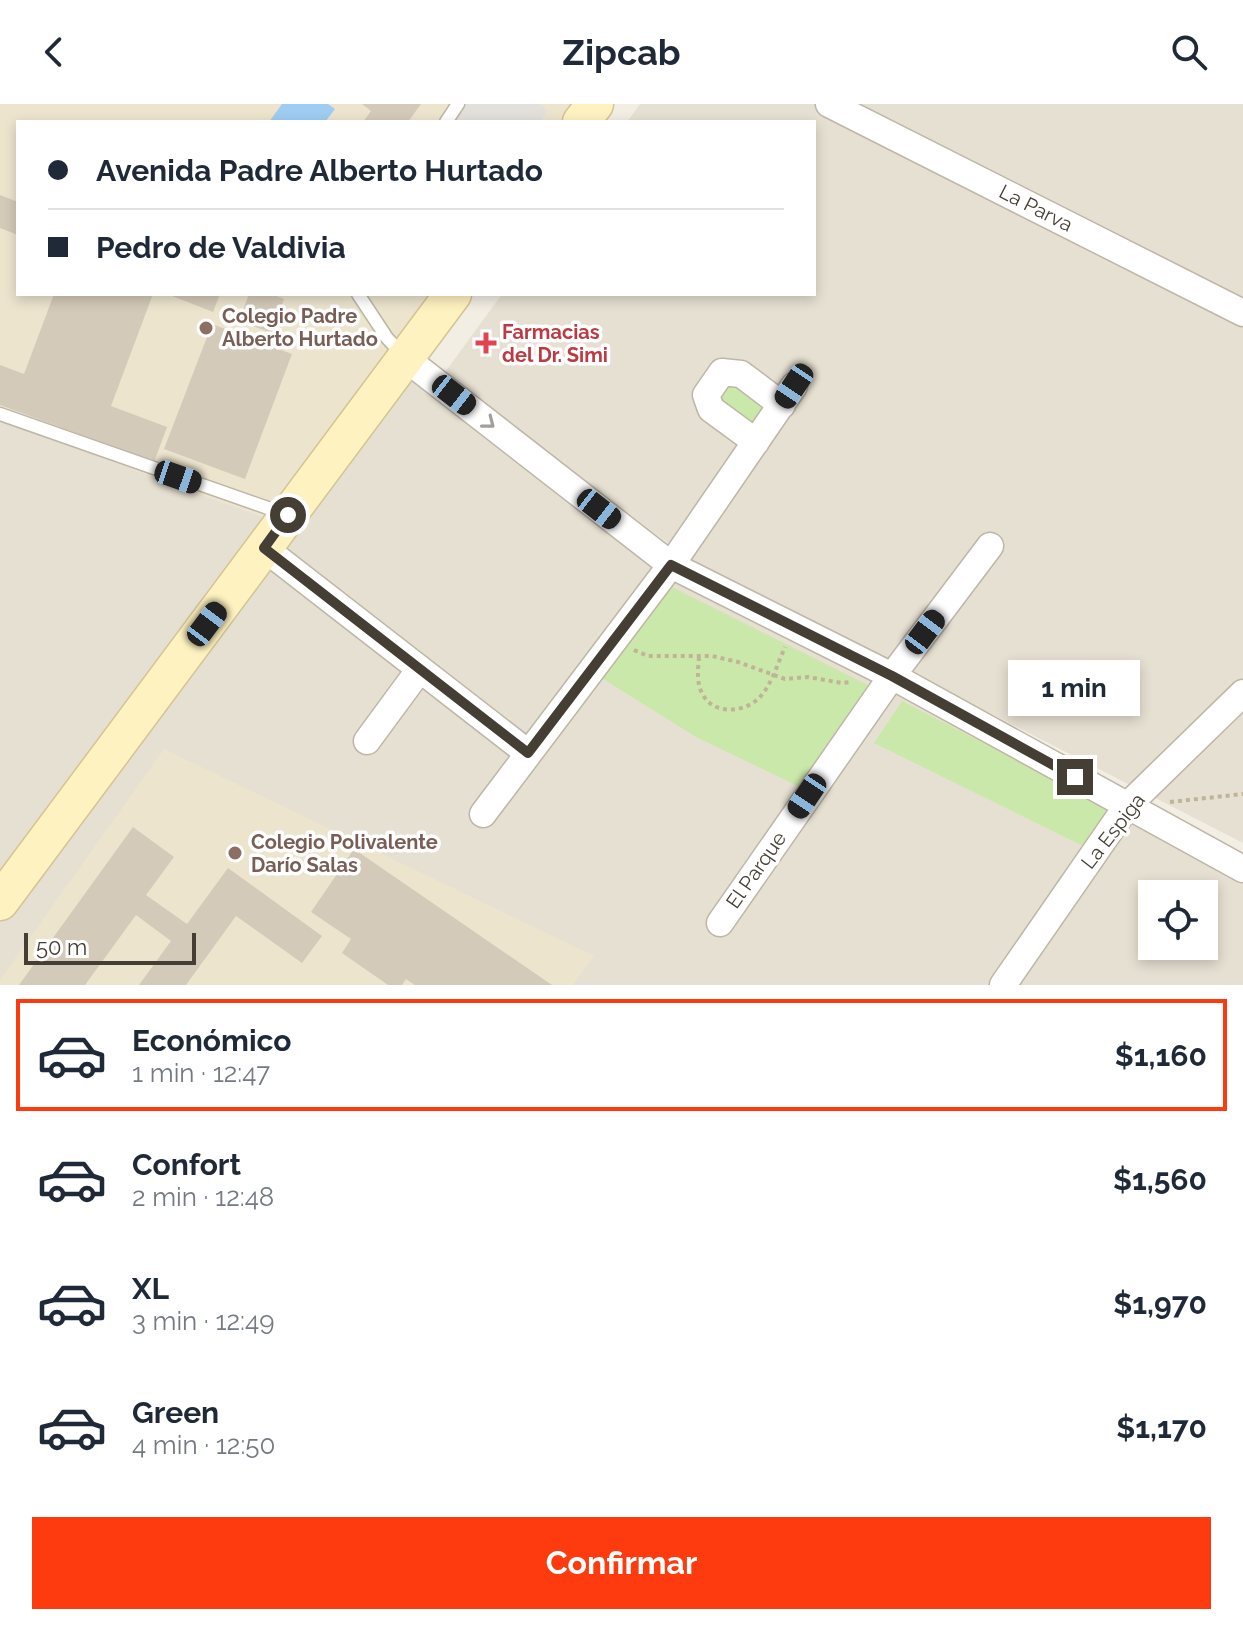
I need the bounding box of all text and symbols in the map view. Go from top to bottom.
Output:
icon: back [32,30,76,74]
icon: search [1167,30,1211,74]
text: Zipcab [562,31,681,73]
text: Avenida Padre Alberto Hurtado [96,153,543,188]
street label: La Parva [995,179,1077,237]
text: Pedro de Valdivia [96,230,346,265]
place label: Colegio Padre Alberto Hurtado [222,304,378,351]
marker: Colegio Padre Alberto Hurtado [197,319,215,337]
place label: Farmacias del Dr. Simi [502,320,608,367]
marker: Farmacias del Dr. Simi [477,334,495,352]
car [771,359,817,413]
car [428,371,480,419]
one-way arrow [480,413,494,428]
car [151,458,205,496]
car [573,485,625,533]
route start [270,497,306,533]
car [183,598,231,650]
car [901,606,949,658]
callout: 1 min [1009,661,1141,717]
text: 1 min [1041,673,1107,703]
route end [1057,759,1093,795]
car [784,769,830,823]
street label: La Espiga [1076,788,1150,874]
street label: El Parque [721,827,791,913]
place label: Colegio Polivalente Darío Salas [251,830,438,877]
marker: Colegio Polivalente Darío Salas [226,844,244,862]
map controls [1138,880,1218,960]
button: locate [1138,880,1218,960]
scale bar [24,929,196,965]
text: 50 m [36,934,87,960]
icon: car [36,1019,108,1091]
text: Económico [132,1023,292,1058]
text: $1,160 [1115,1038,1207,1073]
text: 1 min · 12:47 [132,1058,270,1088]
icon: car [36,1143,108,1215]
text: Confort [132,1147,241,1182]
text: $1,560 [1113,1162,1207,1197]
text: 2 min · 12:48 [132,1182,274,1212]
icon: car [36,1267,108,1339]
text: XL [132,1271,169,1306]
text: $1,970 [1113,1286,1207,1321]
text: 3 min · 12:49 [132,1306,274,1336]
icon: car [36,1391,108,1463]
text: Green [132,1395,219,1430]
text: $1,170 [1116,1410,1207,1445]
text: 4 min · 12:50 [132,1430,275,1460]
button: Confirmar [32,1517,1211,1609]

